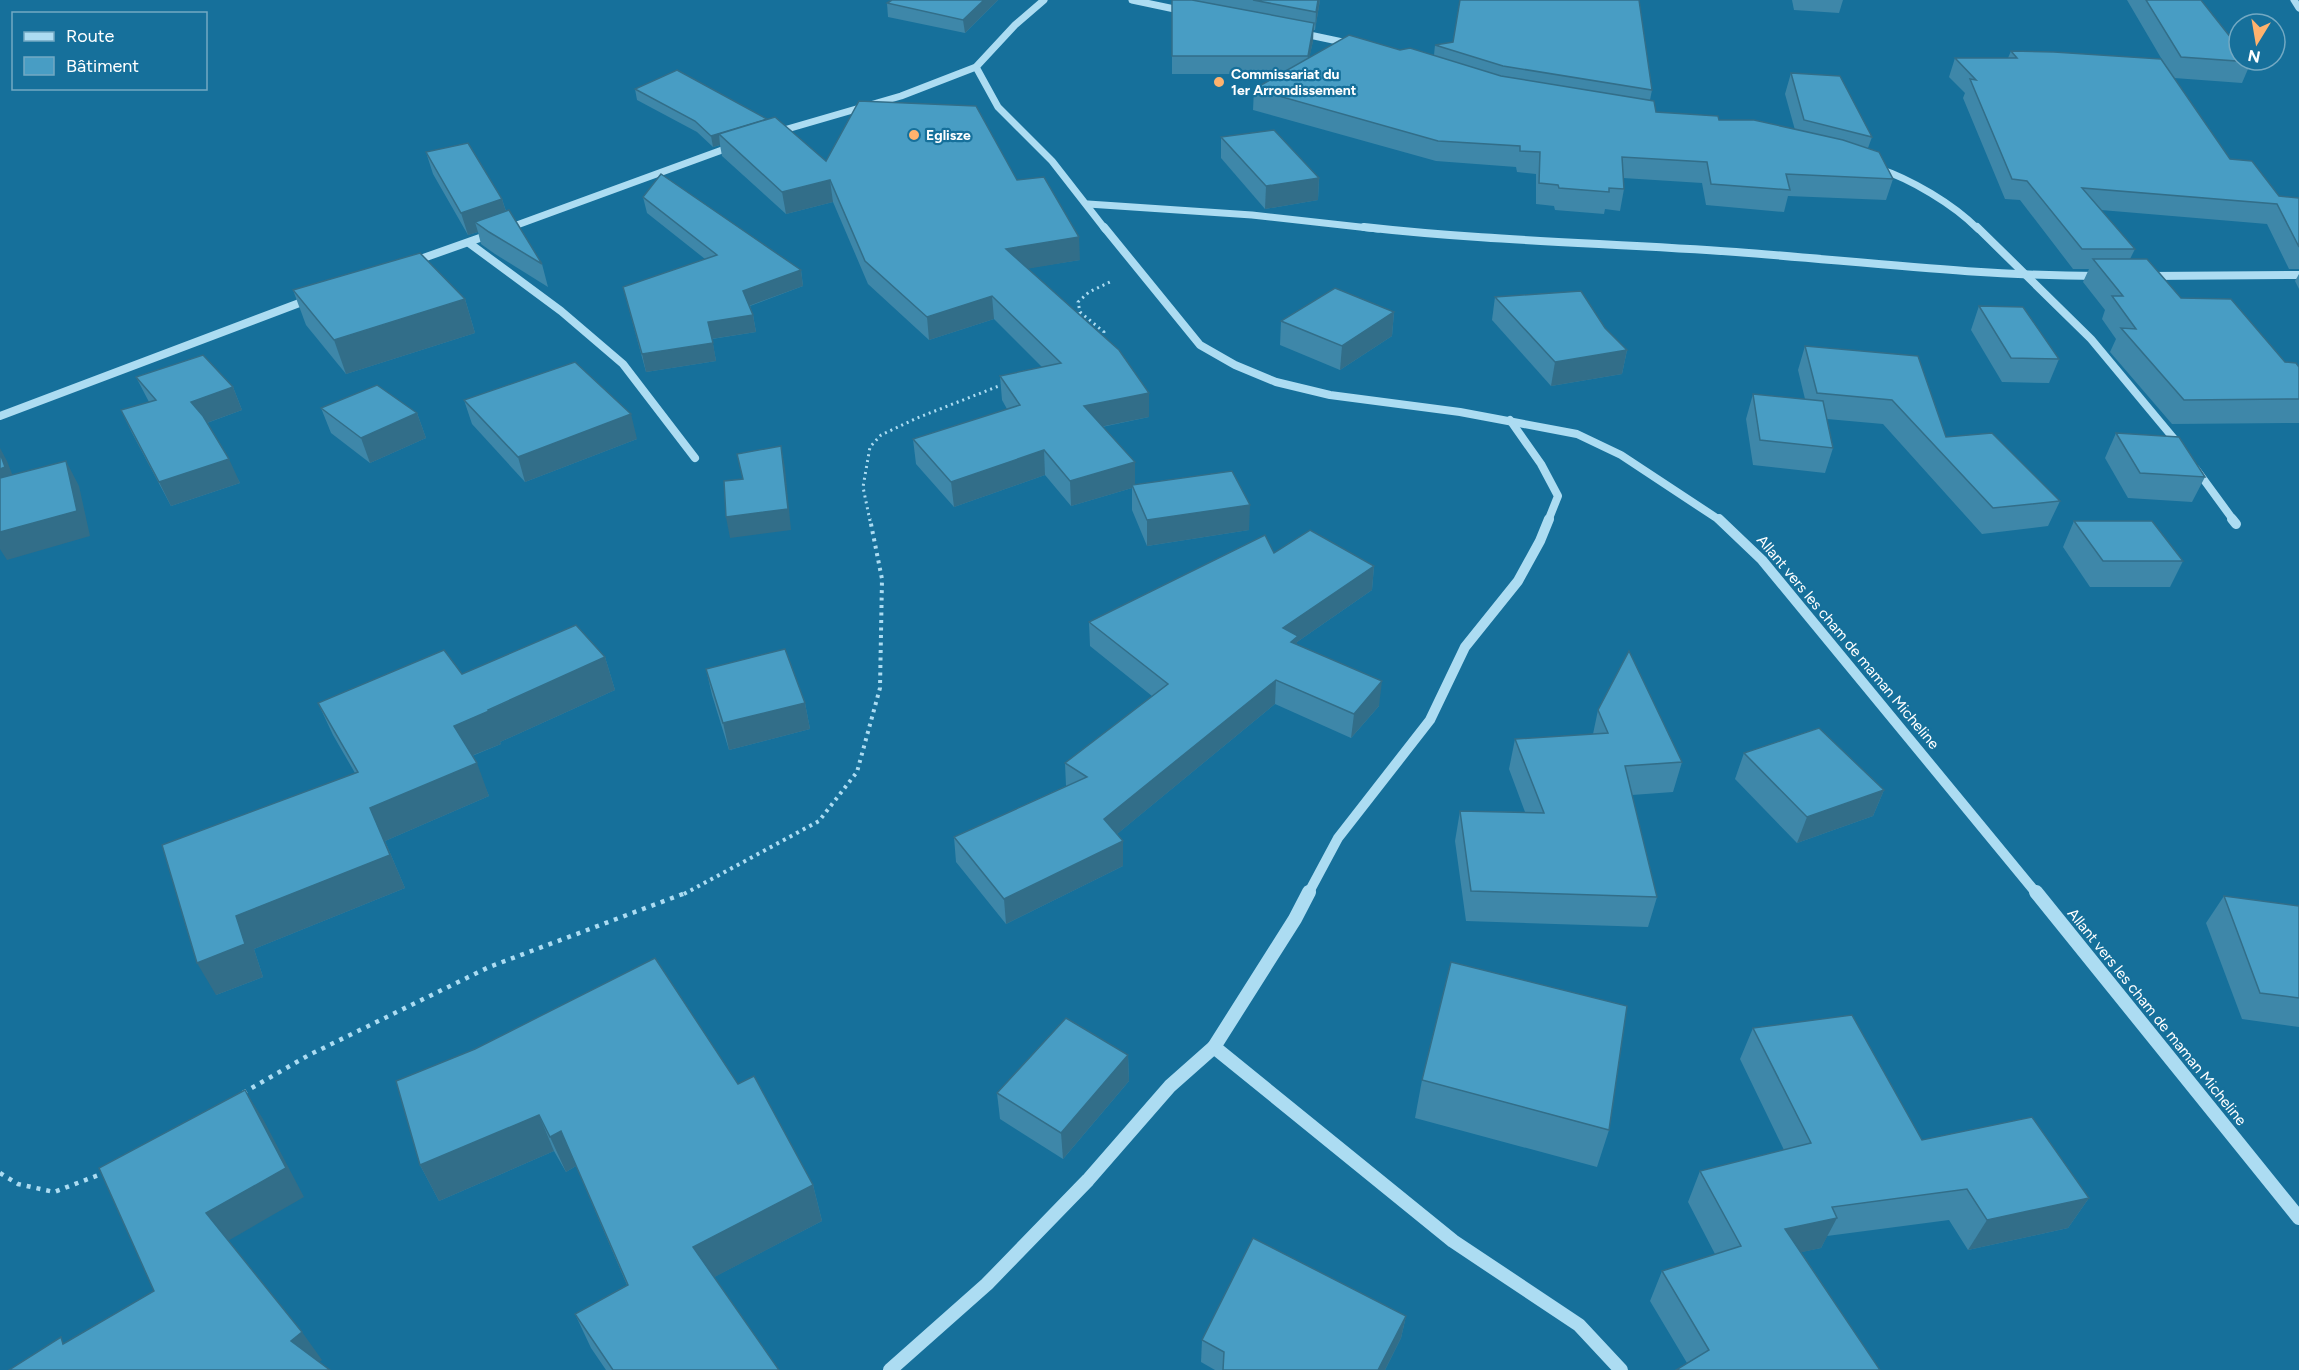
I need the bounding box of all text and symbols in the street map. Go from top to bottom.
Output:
legend [12,12,207,90]
north arrow [2227,12,2287,72]
text: Route [66,25,115,47]
text: N [2246,46,2262,67]
text: Bâtiment [66,55,139,77]
place label: Commissariat du 1er Arrondissement [1231,66,1357,99]
marker: Commissariat du 1er Arrondissement [1212,75,1226,89]
place label: Eglisze [926,127,971,144]
marker: Eglisze [907,128,921,142]
street label: Allant vers les cham de maman Micheline [1753,531,1943,753]
street label: Allant vers les cham de maman Micheline [2064,905,2250,1129]

